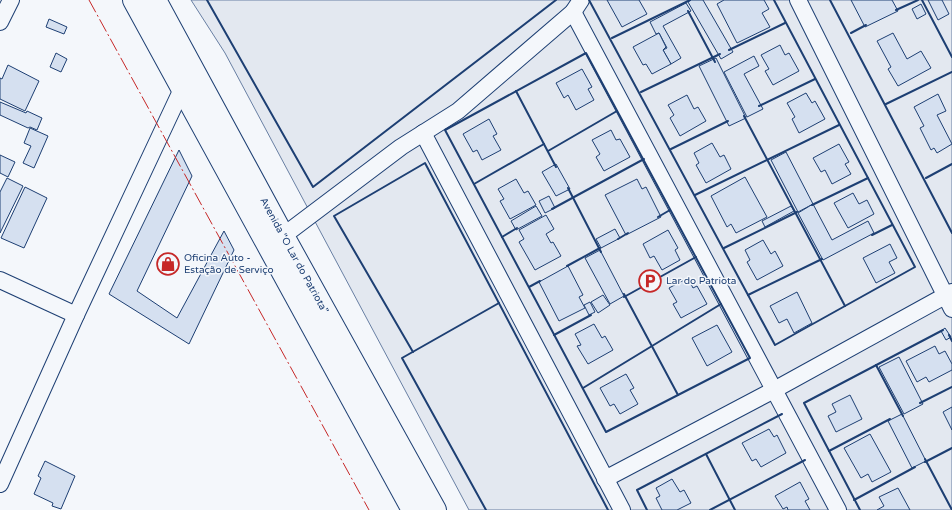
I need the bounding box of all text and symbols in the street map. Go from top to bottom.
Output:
street label: Avenida "O Lar do Patriota" [257,196,331,316]
shop icon: Oficina Auto - Estação de Serviço [155,251,181,277]
place label: Oficina Auto - Estação de Serviço [184,252,274,276]
parking icon: Lar do Patriota [637,268,663,294]
place label: Lar do Patriota [666,275,736,287]

